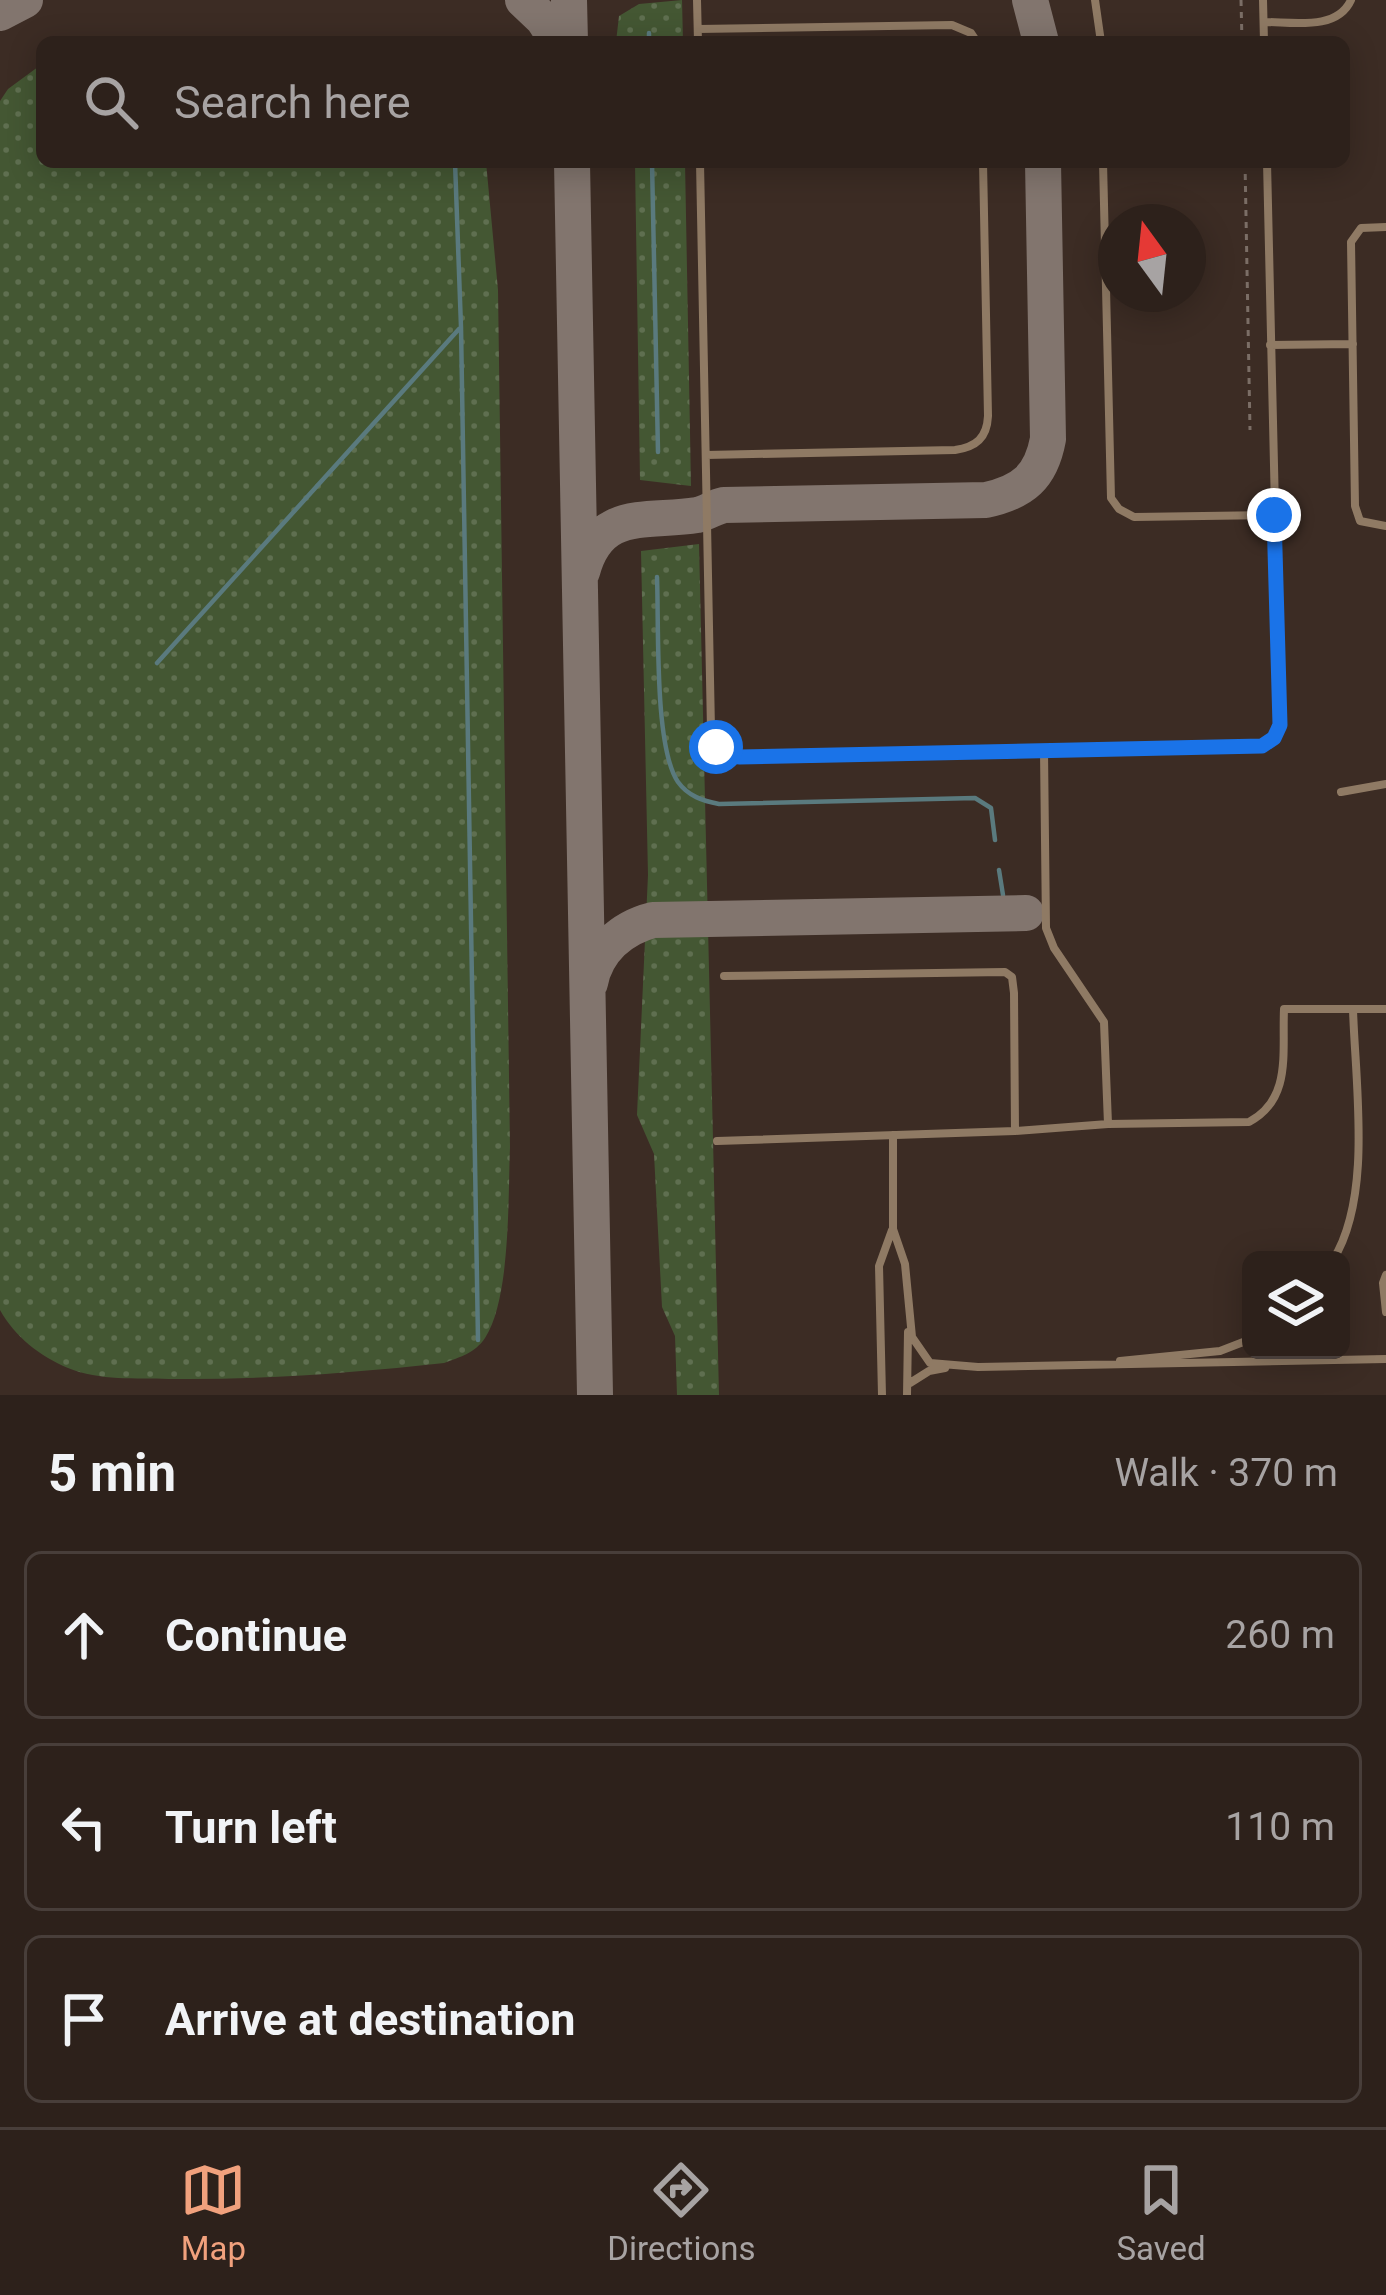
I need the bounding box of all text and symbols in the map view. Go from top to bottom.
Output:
search box [36,36,1350,168]
icon: search [78,69,144,135]
text: Search here [174,76,411,129]
north arrow [1098,204,1206,312]
route end [1247,488,1301,542]
route start [689,720,743,774]
map controls [1242,1251,1350,1359]
button: layers [1242,1251,1350,1359]
text: 5 min [48,1444,176,1503]
text: Walk · 370 m [1114,1450,1338,1496]
icon: ahead [51,1602,117,1668]
text: Continue [165,1609,347,1662]
text: 260 m [1225,1612,1335,1658]
icon: left [51,1794,117,1860]
text: Turn left [165,1801,337,1854]
text: 110 m [1225,1804,1335,1850]
icon: arrive [51,1986,117,2052]
text: Arrive at destination [165,1993,576,2046]
tab: Map [180,2157,246,2268]
tab: Directions [607,2157,756,2268]
tab: Saved [1116,2157,1206,2268]

